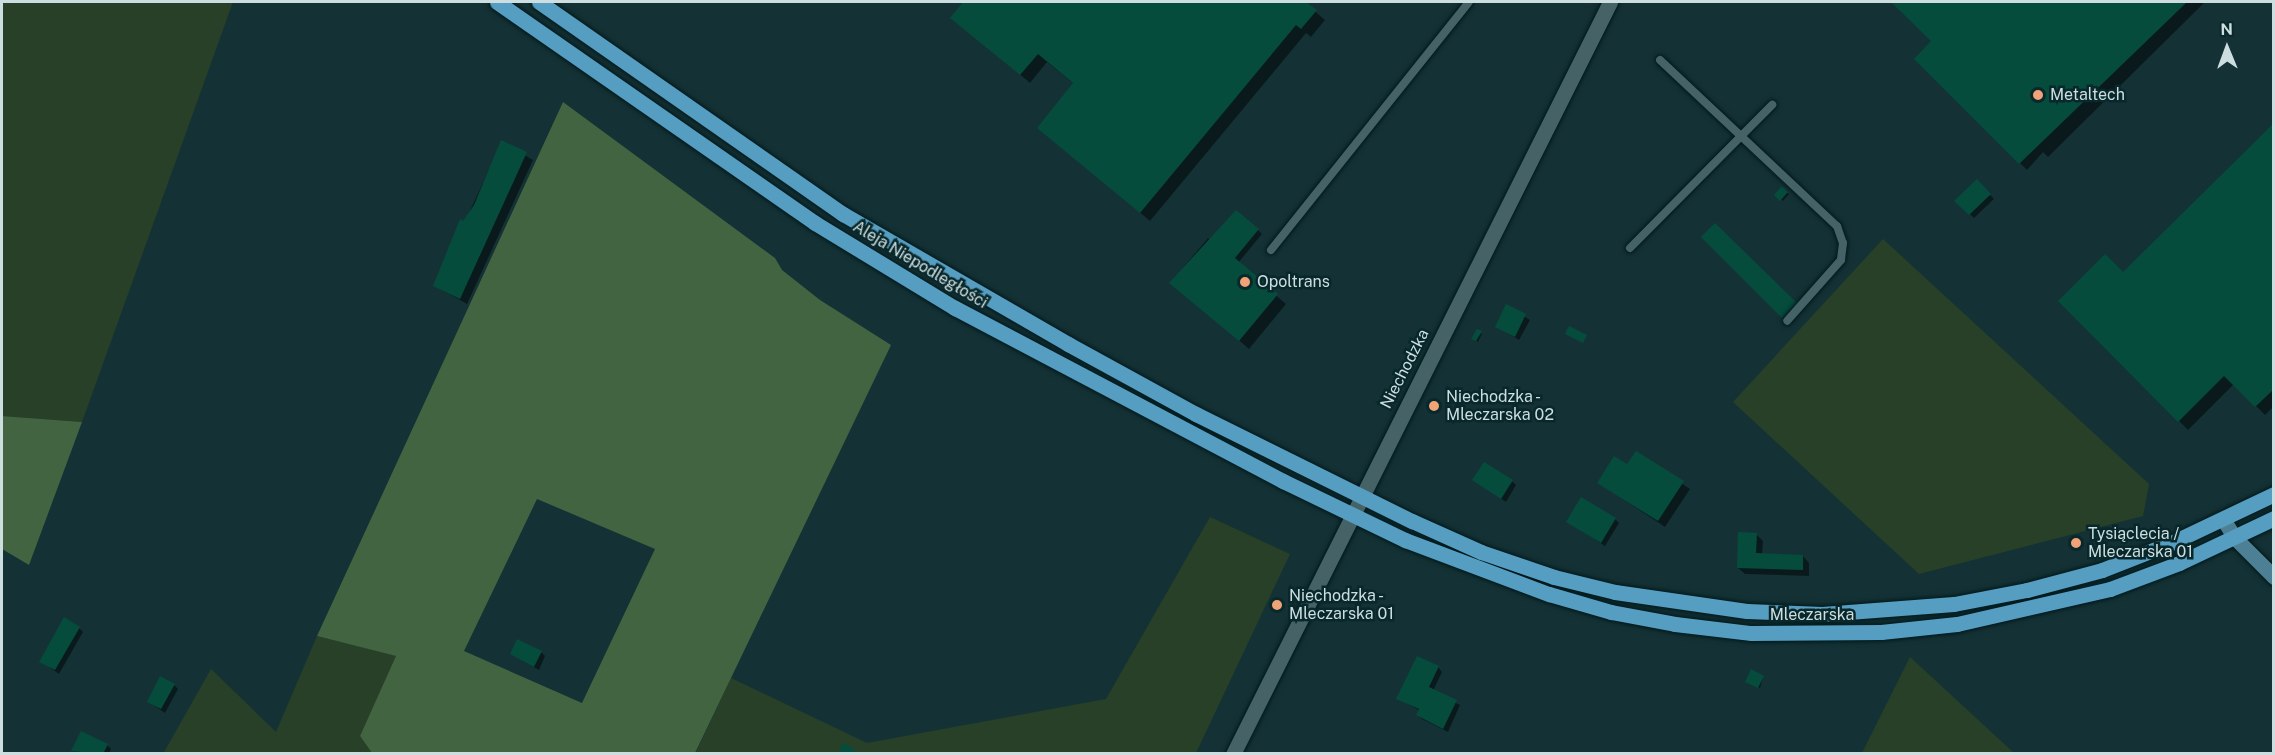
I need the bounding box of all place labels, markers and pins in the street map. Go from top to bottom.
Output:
place label: Metaltech [2050,85,2125,105]
marker: Metaltech [2031,88,2045,102]
place label: Opoltrans [1257,272,1330,292]
marker: Opoltrans [1238,275,1252,289]
place label: Niechodzka - Mleczarska 02 [1446,387,1554,425]
marker: Niechodzka - Mleczarska 02 [1427,399,1441,413]
place label: Tysiąclecia / Mleczarska 01 [2088,524,2193,562]
marker: Tysiąclecia / Mleczarska 01 [2069,536,2083,550]
place label: Niechodzka - Mleczarska 01 [1289,586,1394,624]
marker: Niechodzka - Mleczarska 01 [1270,598,1284,612]

